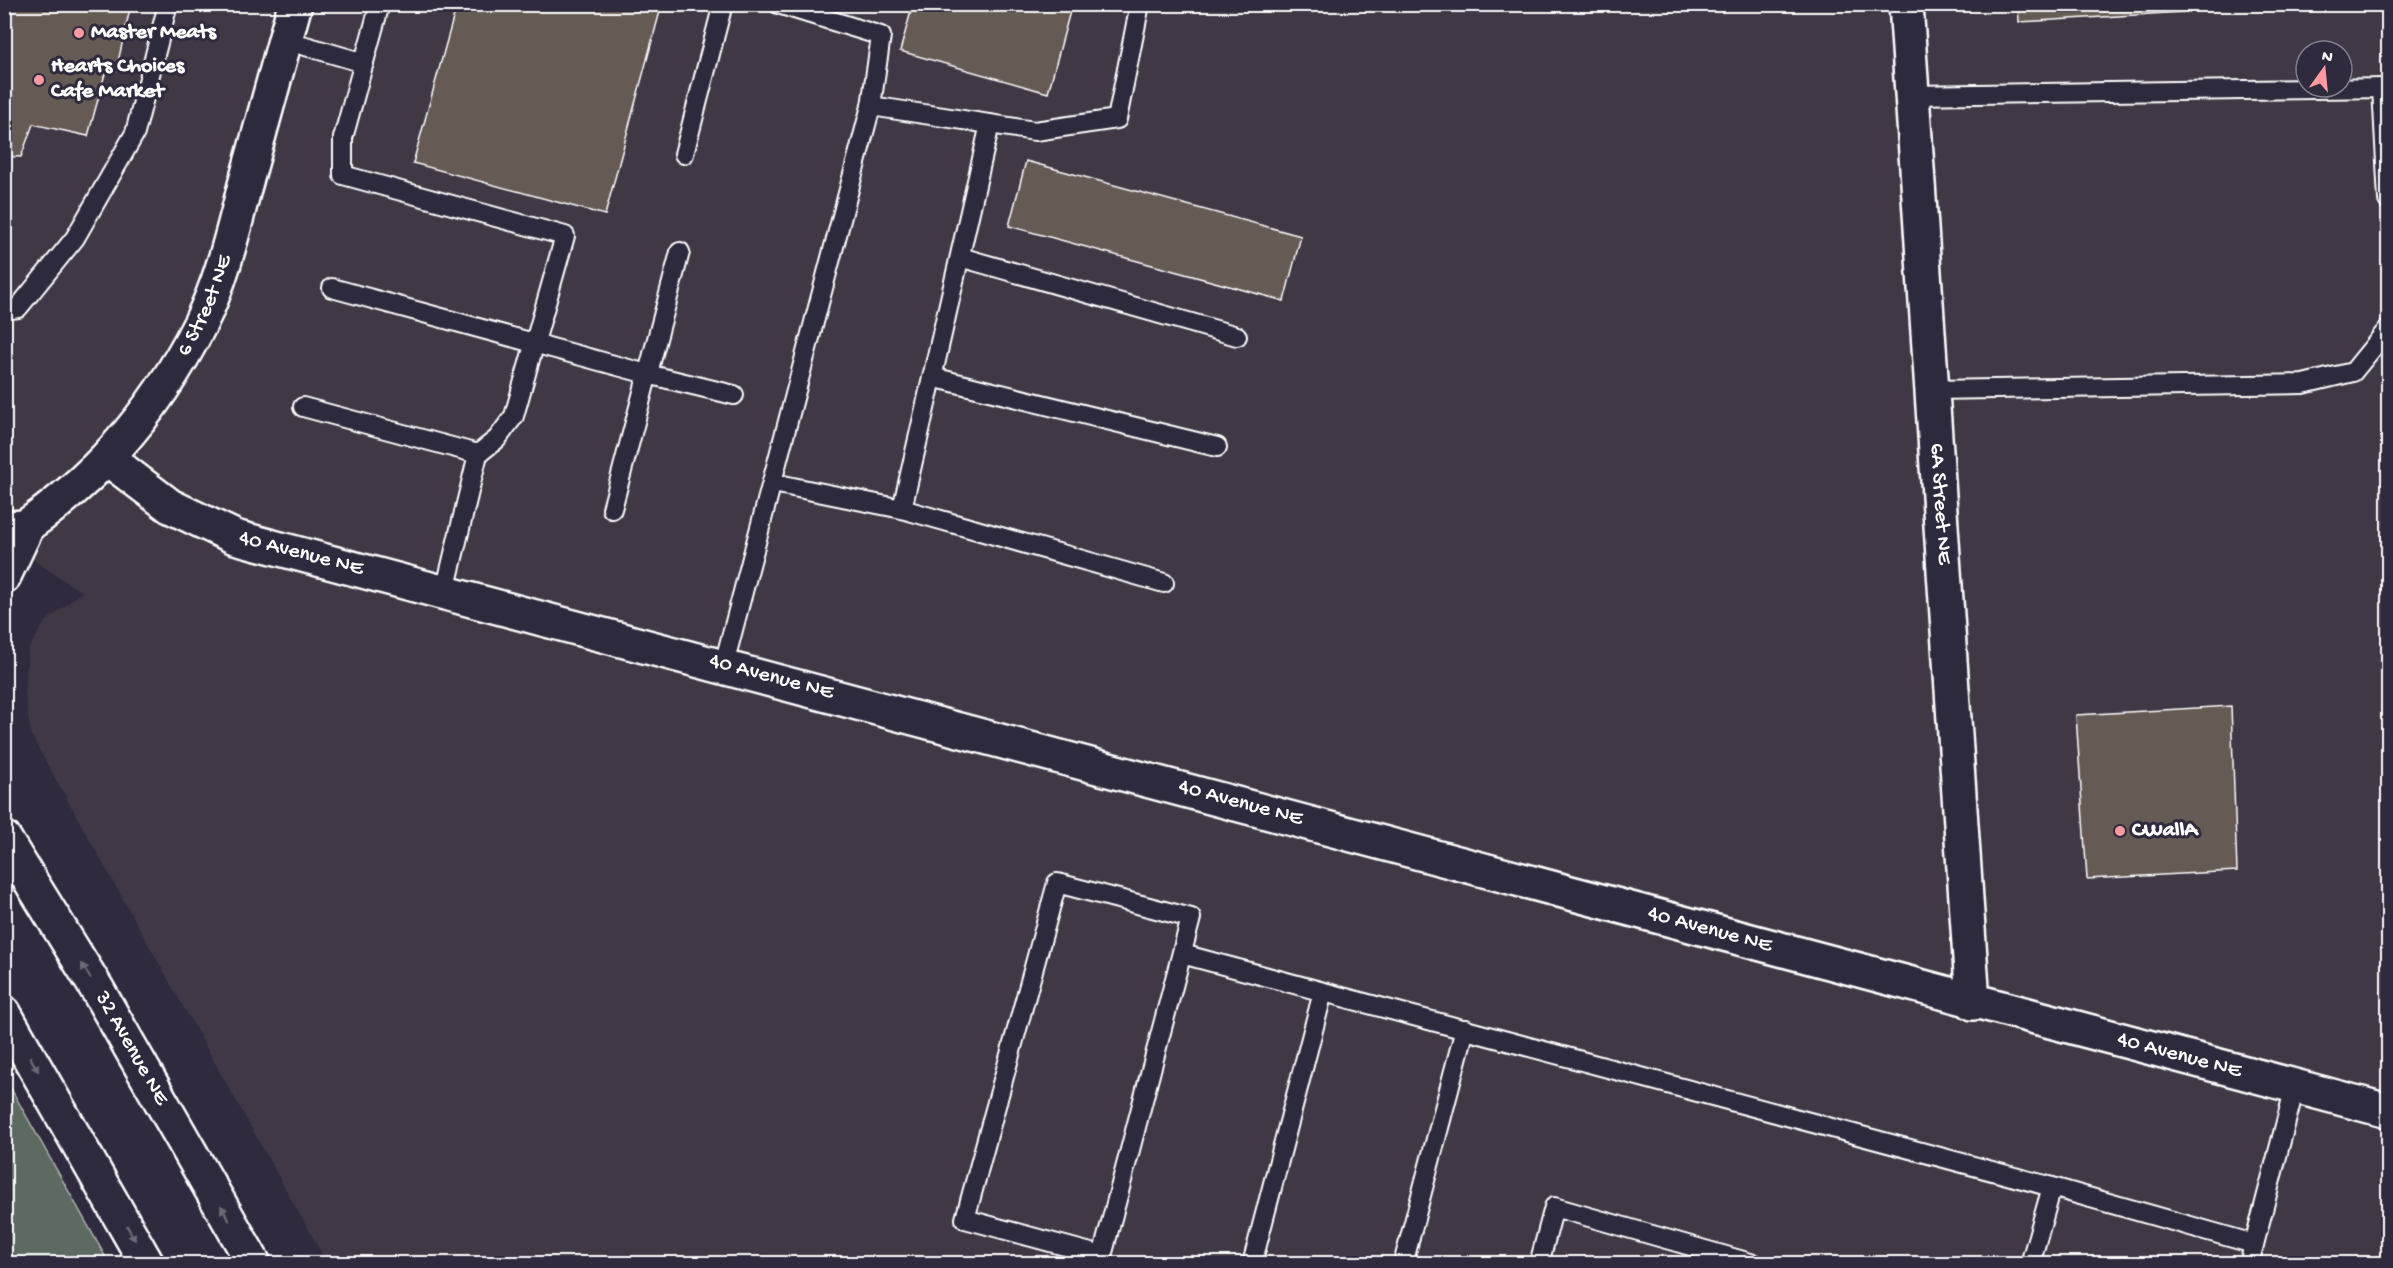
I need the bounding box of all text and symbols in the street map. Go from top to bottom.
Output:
place label: Master Meats [91,20,218,46]
marker: Master Meats [72,26,86,40]
north arrow [2294,39,2354,99]
text: N [2319,47,2335,69]
place label: Hearts Choices Cafe Market [50,54,186,105]
marker: Hearts Choices Cafe Market [32,73,46,87]
street label: 6 Street NE [172,251,239,362]
street label: 6A Street NE [1922,442,1957,567]
street label: 40 Avenue NE [236,525,367,583]
street label: 40 Avenue NE [706,649,837,707]
street label: 40 Avenue NE [1175,774,1307,833]
place label: CWallA [2131,818,2200,844]
marker: CWallA [2113,824,2127,838]
street label: 40 Avenue NE [1645,901,1776,960]
one-way arrow [80,963,91,979]
street label: 32 Avenue NE [88,986,174,1111]
street label: 40 Avenue NE [2114,1027,2245,1085]
one-way arrow [28,1056,39,1072]
one-way arrow [219,1205,230,1221]
one-way arrow [126,1225,136,1242]

